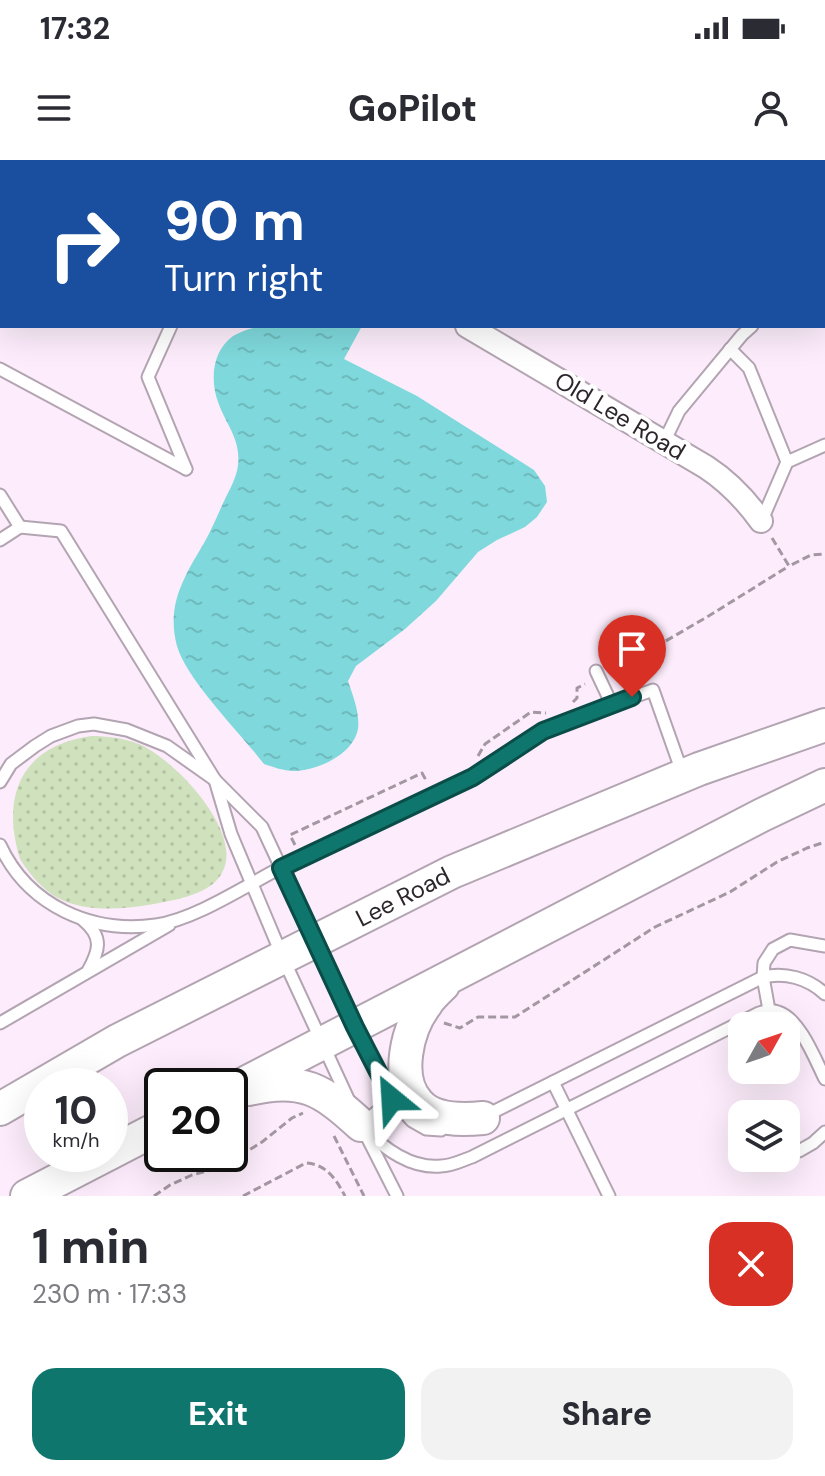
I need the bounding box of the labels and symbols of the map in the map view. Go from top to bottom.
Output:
street label: Old Lee Road [549,364,691,467]
pin [598,615,666,697]
street label: Lee Road [350,860,455,933]
north arrow [728,1012,800,1084]
position arrow [350,1057,434,1141]
speed limit sign: 20 [144,1068,248,1172]

